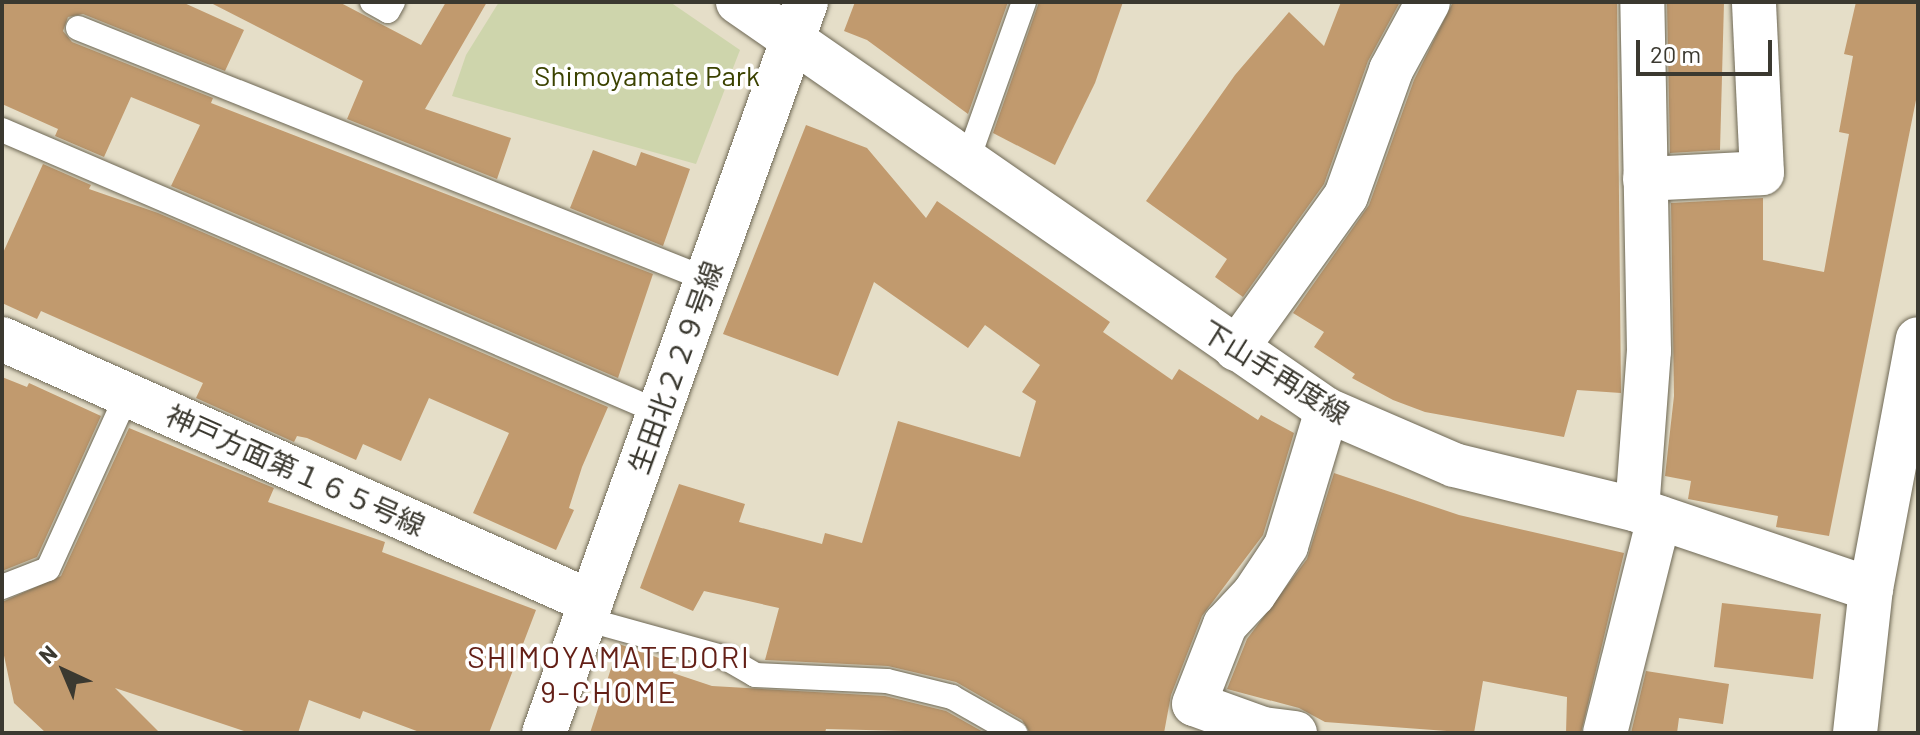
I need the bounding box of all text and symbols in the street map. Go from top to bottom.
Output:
scale bar [1640,24,1776,74]
text: 20 m [1650,39,1701,68]
park label: Shimoyamate Park [534,58,760,92]
street label: 生田北２２９号線 [621,256,729,478]
street label: 下山手再度線 [1196,313,1356,431]
street label: 神戸方面第１６５号線 [161,398,431,542]
north arrow [24,631,104,711]
district label: SHIMOYAMATEDORI 9-CHOME [467,638,751,708]
text: N [33,639,62,668]

